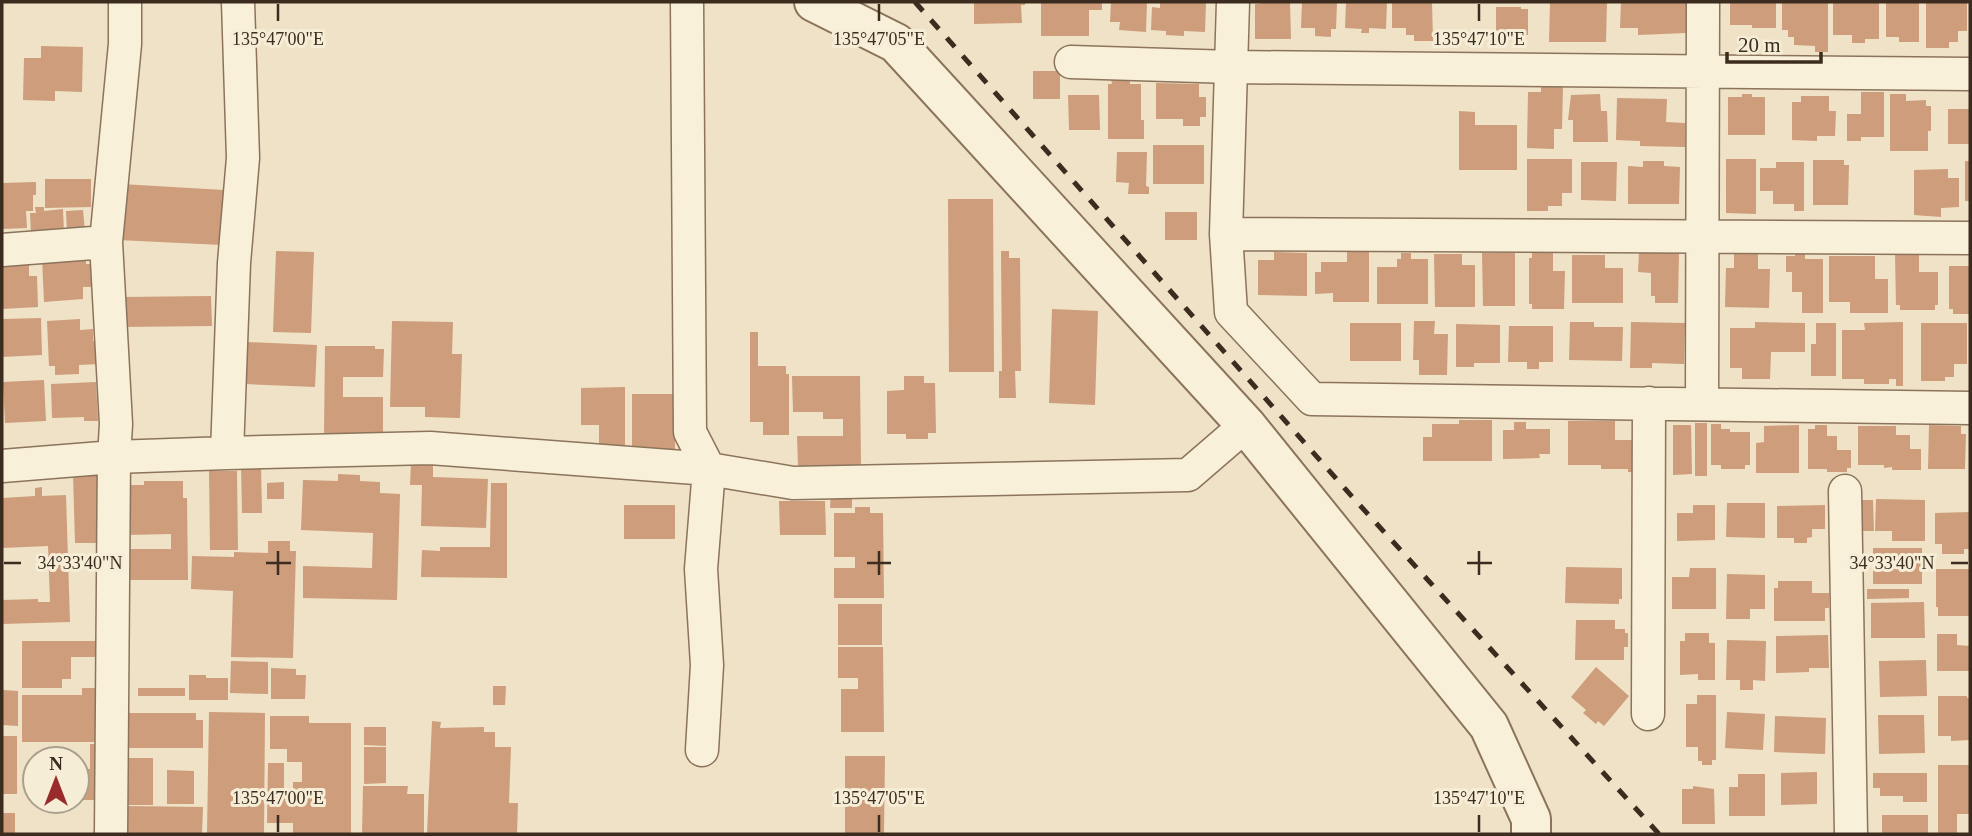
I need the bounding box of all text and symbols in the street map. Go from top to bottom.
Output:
scale bar [1727,21,1822,65]
text: 135°47'00"E [232,29,324,49]
text: 135°47'05"E [833,29,925,49]
text: 135°47'10"E [1433,29,1525,49]
text: 20 m [1738,33,1781,57]
text: 34°33'40"N [38,553,122,573]
text: 34°33'40"N [1850,553,1934,573]
north arrow [21,745,91,815]
text: N [49,753,63,774]
text: 135°47'00"E [232,788,324,808]
text: 135°47'05"E [833,788,925,808]
text: 135°47'10"E [1433,788,1525,808]

